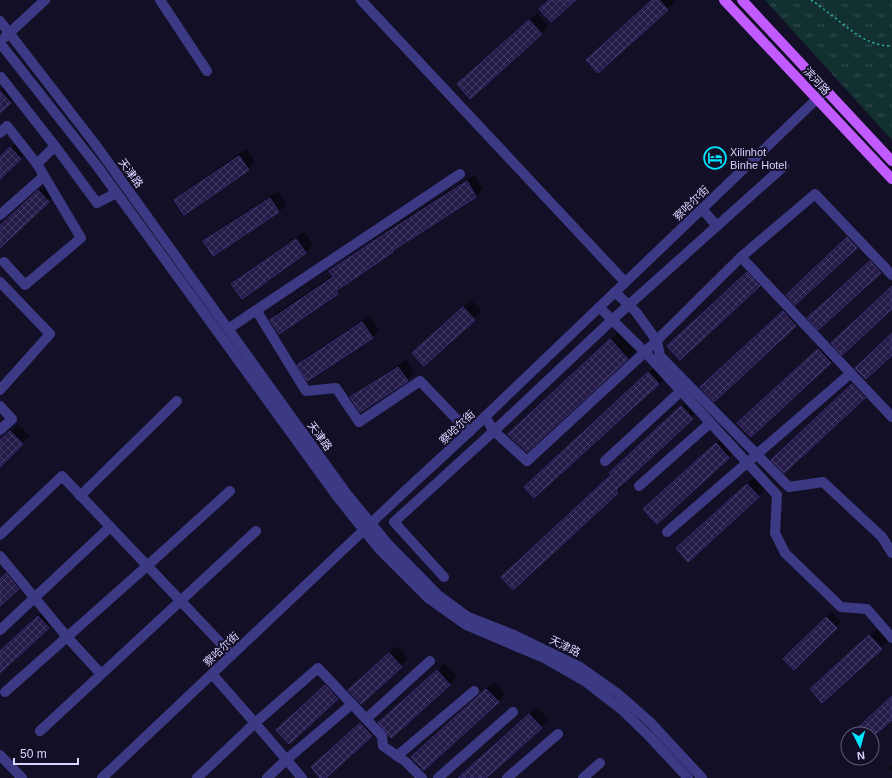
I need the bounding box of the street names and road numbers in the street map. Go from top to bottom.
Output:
street label: 滨河路 [802,65,832,97]
street label: 天津路 [116,156,146,190]
street label: 察哈尔街 [671,183,711,223]
street label: 察哈尔街 [437,408,477,446]
street label: 天津路 [305,419,335,453]
street label: 察哈尔街 [201,630,241,668]
street label: 天津路 [548,633,582,659]

